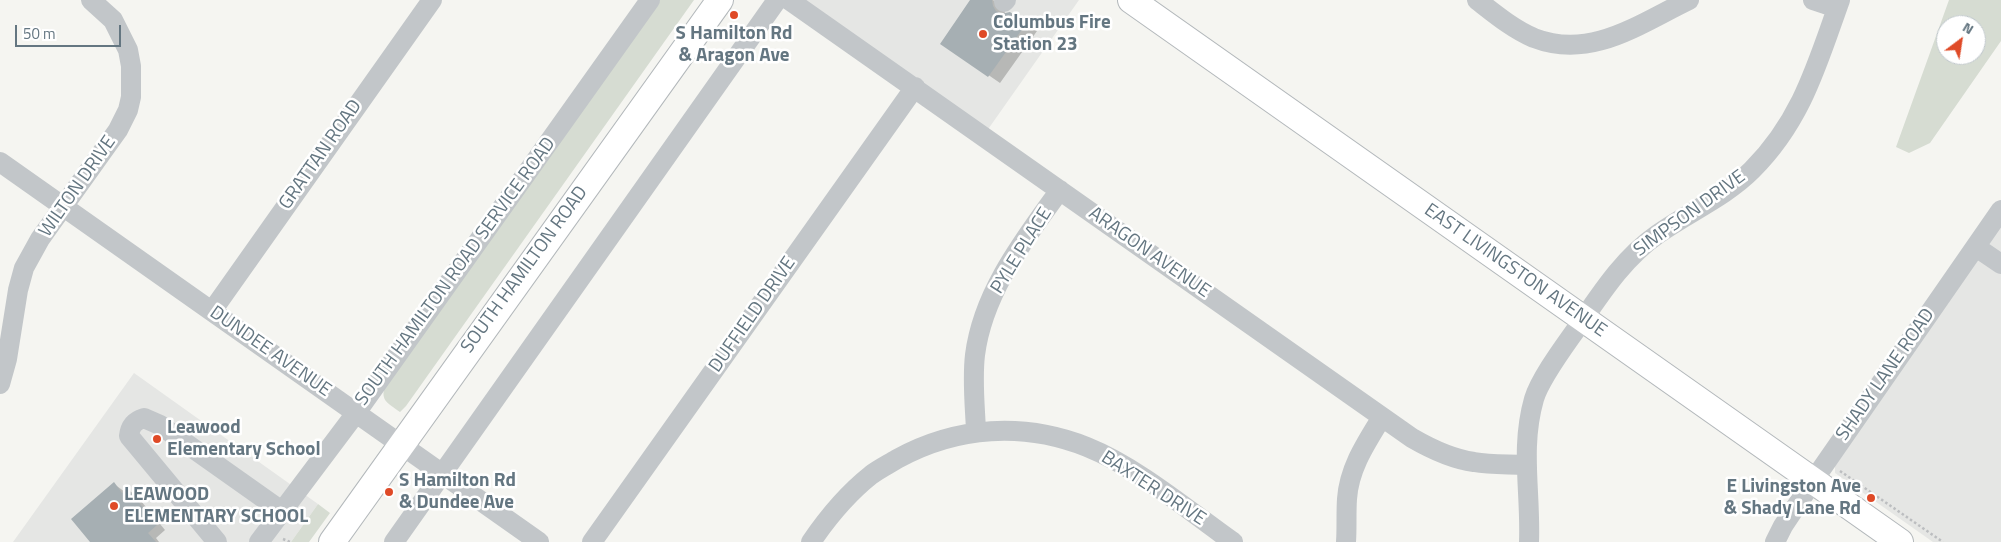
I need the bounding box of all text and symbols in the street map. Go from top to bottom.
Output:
marker: S Hamilton Rd & Aragon Ave [728,9,740,21]
place label: Columbus Fire Station 23 [993,12,1111,56]
scale bar [18,15,124,47]
north arrow [1936,15,1986,65]
text: N [1959,16,1978,39]
text: 50 m [23,22,56,45]
place label: S Hamilton Rd & Aragon Ave [676,23,792,67]
marker: Columbus Fire Station 23 [977,28,989,40]
street label: GRATTAN ROAD [275,96,367,214]
street label: WILTON DRIVE [35,132,121,242]
street label: SOUTH HAMILTON ROAD SERVICE ROAD [351,134,561,410]
street label: SIMPSON DRIVE [1630,166,1750,262]
street label: SOUTH HAMILTON ROAD [457,182,593,358]
street label: EAST LIVINGSTON AVENUE [1419,199,1611,343]
street label: ARAGON AVENUE [1084,203,1214,303]
street label: PYLE PLACE [987,204,1057,298]
street label: DUFFIELD DRIVE [705,253,801,377]
street label: DUNDEE AVENUE [205,302,335,402]
street label: SHADY LANE ROAD [1832,305,1940,445]
place label: Leawood Elementary School [167,417,321,461]
marker: Leawood Elementary School [151,433,163,445]
street label: BAXTER DRIVE [1096,447,1210,531]
place label: S Hamilton Rd & Dundee Ave [399,470,516,514]
place label: E Livingston Ave & Shady Lane Rd [1724,476,1861,520]
place label: LEAWOOD ELEMENTARY SCHOOL [124,484,308,528]
marker: S Hamilton Rd & Dundee Ave [383,486,395,498]
marker: E Livingston Ave & Shady Lane Rd [1865,492,1877,504]
marker: LEAWOOD ELEMENTARY SCHOOL [108,500,120,512]

